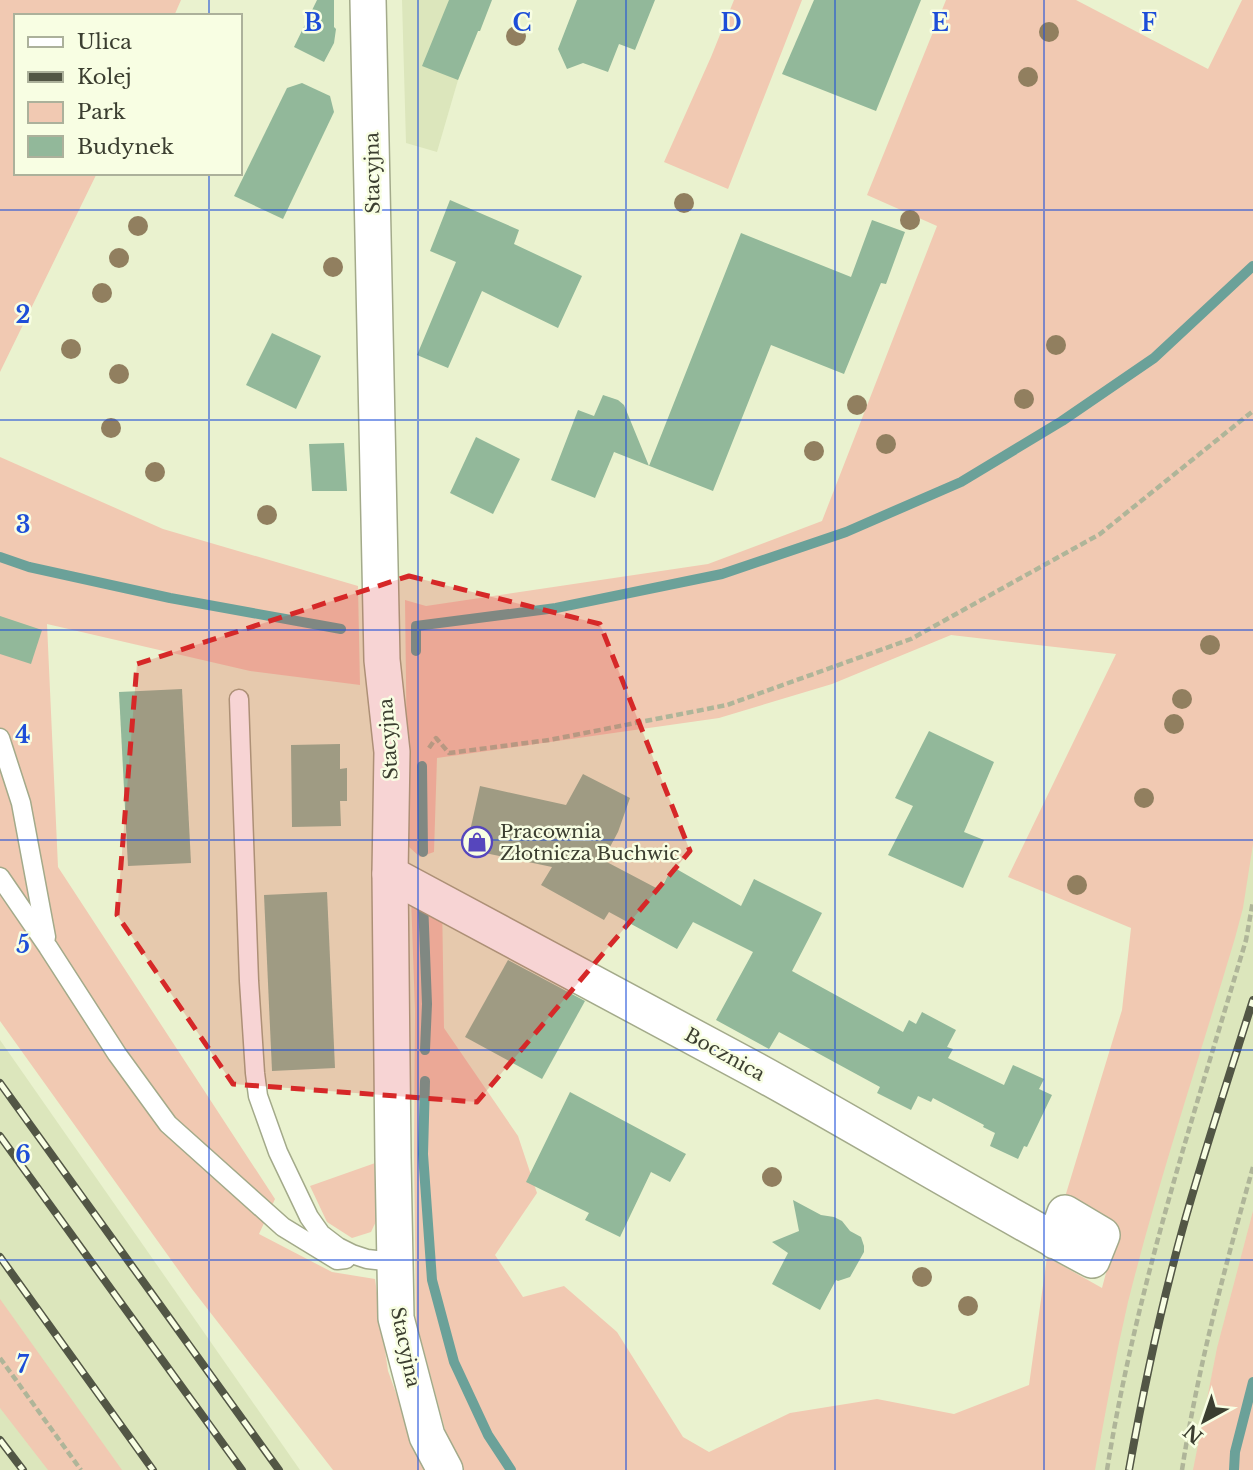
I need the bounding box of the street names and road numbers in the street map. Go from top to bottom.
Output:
street label: Stacyjna [360,132,385,214]
street label: Stacyjna [374,697,403,780]
street label: Bocznica [681,1023,769,1086]
street label: Stacyjna [386,1305,425,1390]

